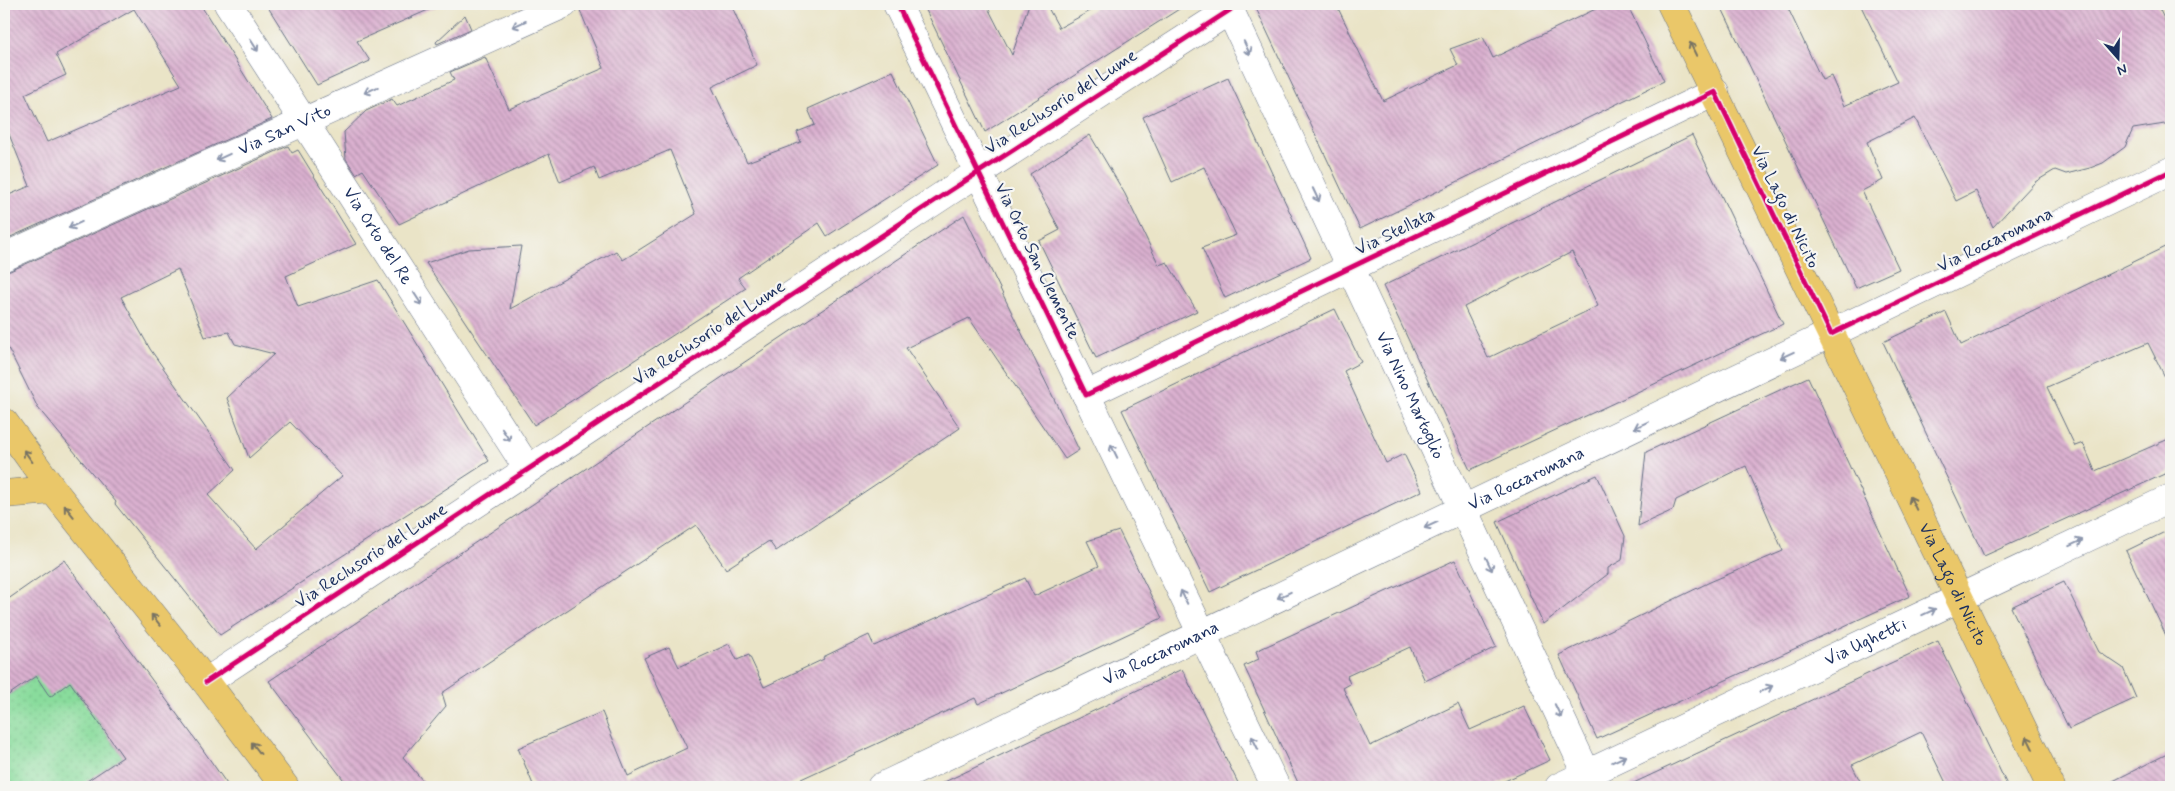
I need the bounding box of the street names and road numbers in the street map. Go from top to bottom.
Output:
street label: Via Reclusorio del Lume [980,44,1142,160]
street label: Via San Vito [234,99,335,162]
street label: Via Lago di Nicito [1743,142,1825,273]
street label: Via Orto San Clemente [989,179,1085,343]
street label: Via Orto del Re [337,182,418,290]
street label: Via Stellata [1351,202,1439,262]
street label: Via Roccaromana [1933,202,2057,278]
street label: Via Reclusorio del Lume [628,275,790,391]
street label: Via Nino Martoglio [1370,327,1450,463]
street label: Via Roccaromana [1464,441,1588,517]
street label: Via Reclusorio del Lume [290,498,452,614]
street label: Via Lago di Nicito [1913,519,1993,650]
street label: Via Ughetti [1820,613,1911,672]
street label: Via Roccaromana [1099,615,1223,691]

